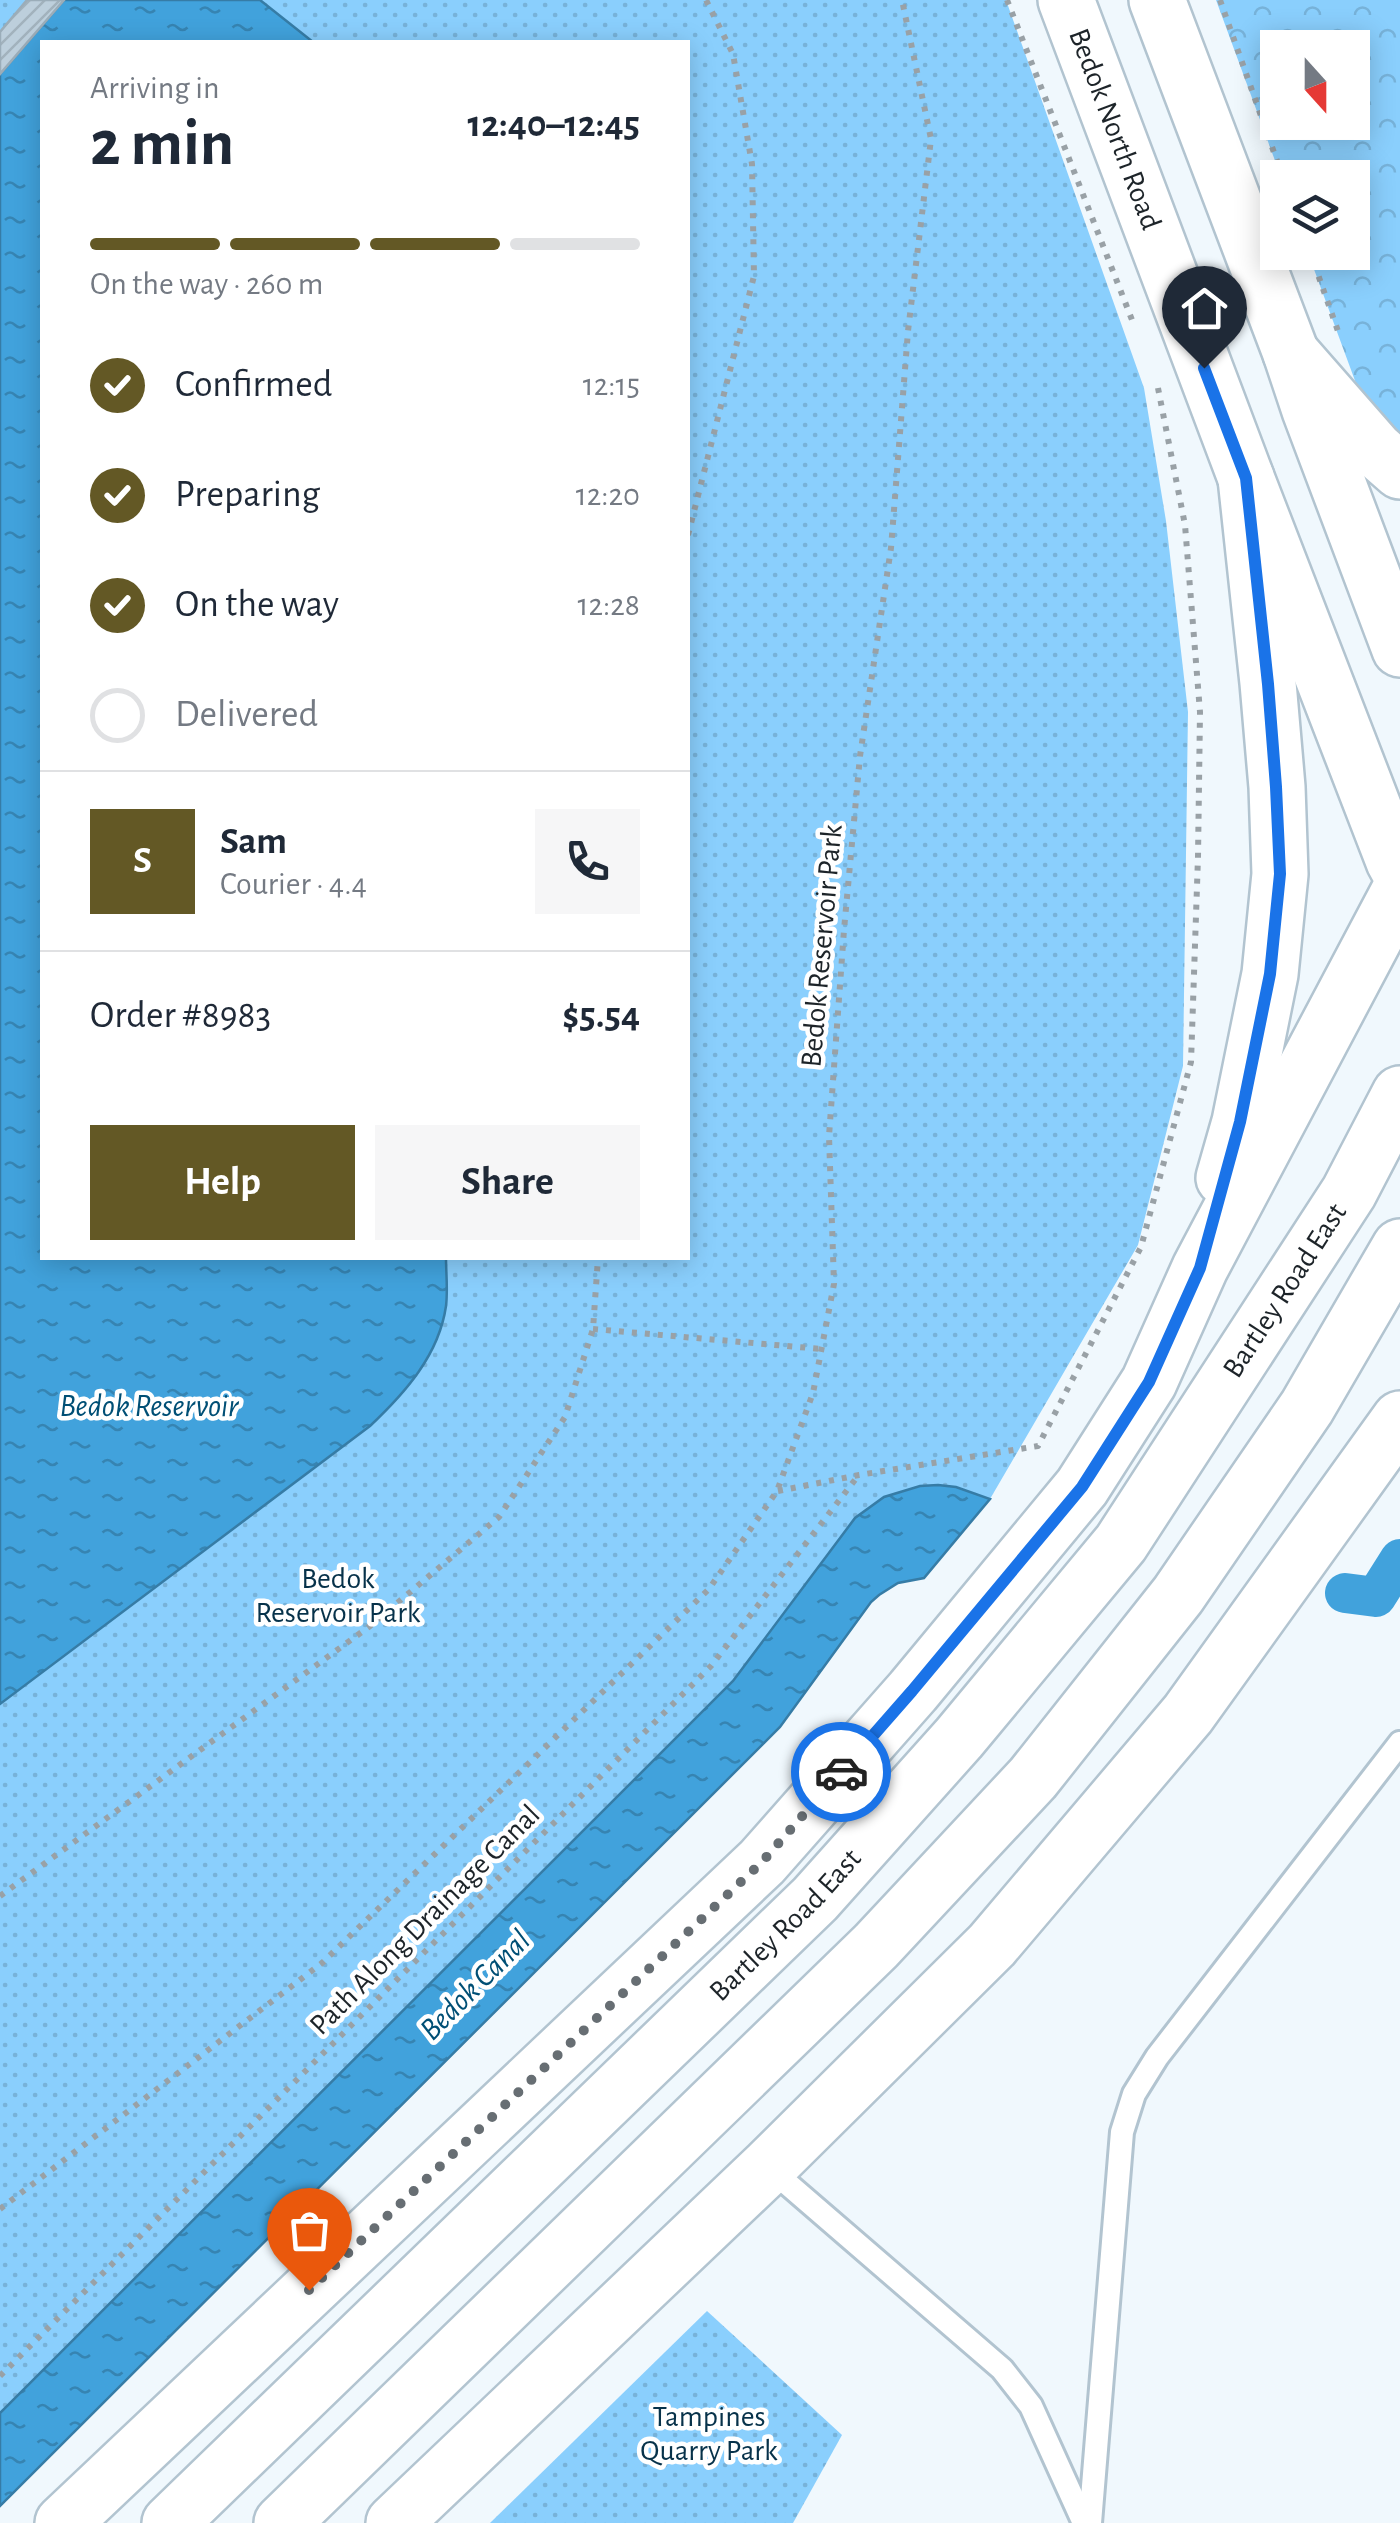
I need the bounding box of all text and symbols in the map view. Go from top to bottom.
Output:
street label: Bedok North Road [1063,24,1166,234]
north arrow [1260,30,1370,140]
map controls [1260,30,1370,270]
text: Arriving in [90,72,219,104]
text: 12:40–12:45 [467,106,640,144]
text: 2 min [90,112,234,177]
button: layers [1260,160,1370,270]
pin [1162,266,1247,369]
text: On the way · 260 m [90,268,323,300]
icon: home [1177,281,1232,336]
icon: check [90,358,145,413]
text: Confirmed [175,366,332,404]
text: 12:15 [583,369,640,401]
icon: check [90,468,145,523]
text: Preparing [175,476,320,514]
text: 12:20 [576,479,640,511]
icon: check [90,578,145,633]
text: On the way [175,586,339,624]
text: 12:28 [577,589,640,621]
text: Delivered [175,696,318,734]
button: phone [535,809,640,914]
text: Sam [220,823,287,861]
street label: Bedok Reservoir Park [796,823,848,1069]
text: S [133,842,152,880]
text: Courier · 4.4 [220,868,367,900]
text: Order #8983 [90,997,271,1035]
text: $5.54 [562,997,640,1035]
button: Help [90,1125,355,1240]
button: Share [375,1125,640,1240]
street label: Bartley Road East [1218,1198,1353,1383]
water label: Bedok Reservoir [60,1390,240,1422]
park label: Bedok Reservoir Park [255,1564,421,1628]
courier [791,1722,891,1822]
icon: car [814,1745,869,1800]
street label: Path Along Drainage Canal [304,1799,546,2041]
street label: Bartley Road East [704,1843,867,2007]
water label: Bedok Canal [414,1924,536,2046]
pin [267,2188,352,2291]
icon: bag [282,2203,337,2258]
park label: Tampines Quarry Park [640,2402,778,2466]

